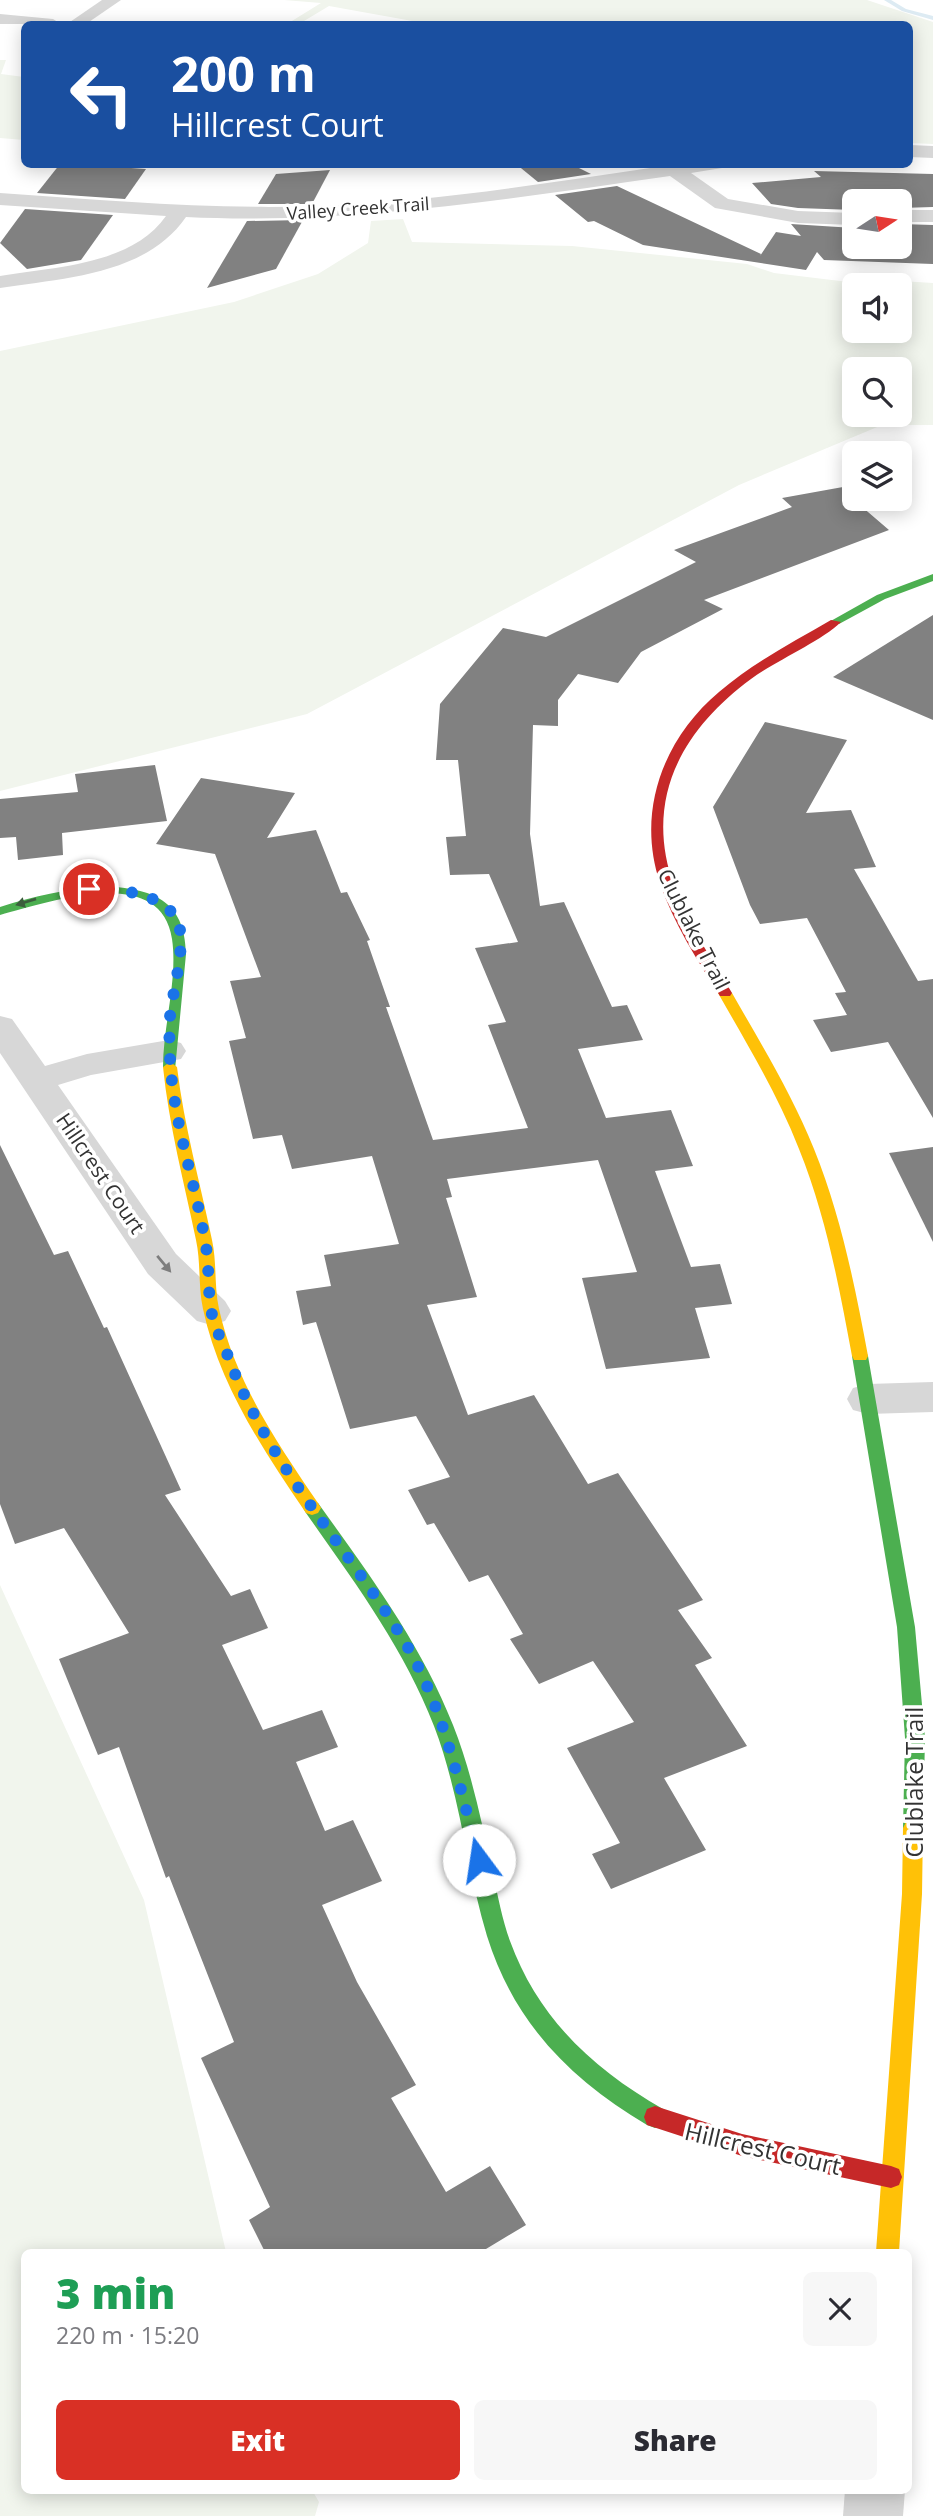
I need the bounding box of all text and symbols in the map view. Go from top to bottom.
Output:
text: 200 m [171,40,316,106]
icon: left [56,49,147,140]
text: Hillcrest Court [171,103,384,146]
north arrow [842,189,912,259]
map controls [842,189,912,511]
street label: Valley Creek Trail [286,191,430,225]
button: sound [842,273,912,343]
button: search [842,357,912,427]
button: layers [842,441,912,511]
pin [59,859,119,919]
street label: Clublake Trail [652,864,736,994]
icon: arrive [70,870,108,908]
one-way arrow [15,898,36,908]
street label: Hillcrest Court [50,1107,152,1239]
one-way arrow [156,1255,171,1272]
street label: Clublake Trail [897,1707,930,1857]
position arrow [442,1823,516,1897]
street label: Hillcrest Court [682,2114,844,2182]
text: 3 min [56,2264,175,2321]
button: close [803,2272,877,2346]
text: 220 m · 15:20 [56,2319,199,2351]
button: Exit [56,2400,460,2480]
button: Share [474,2400,877,2480]

